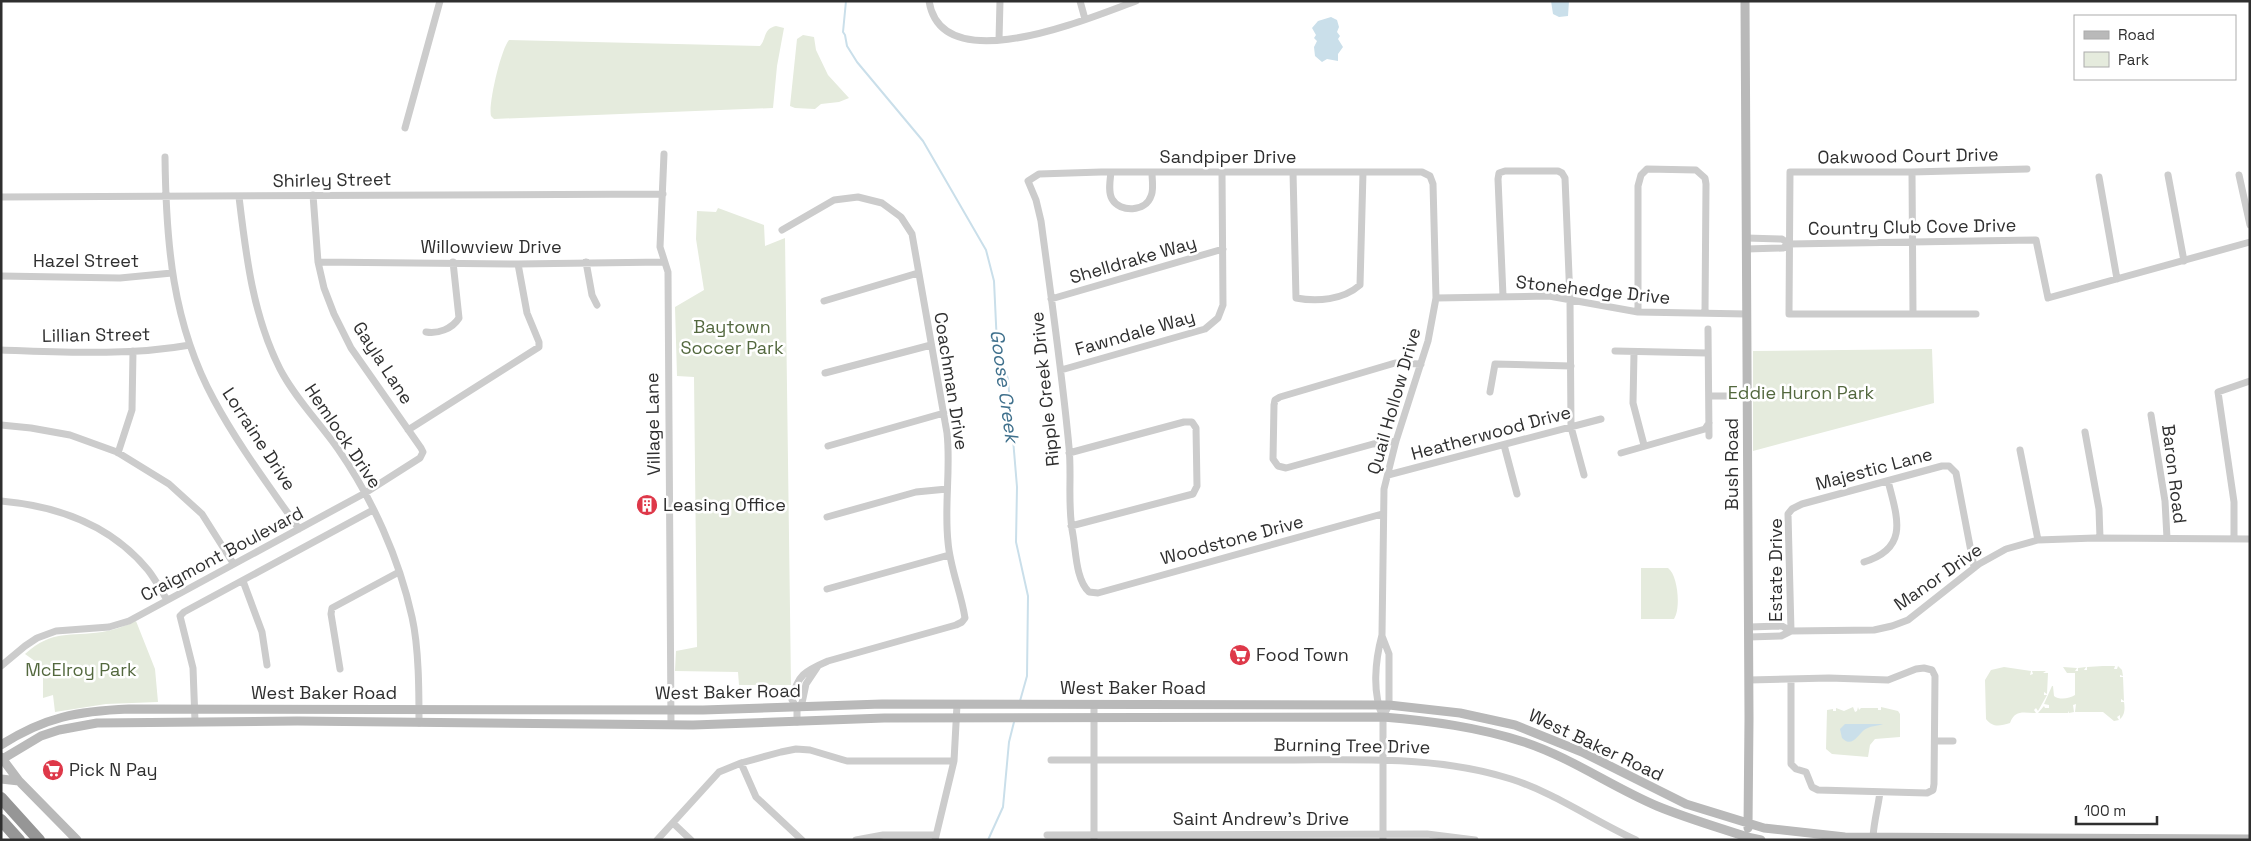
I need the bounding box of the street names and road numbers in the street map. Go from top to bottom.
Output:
street label: Oakwood Court Drive [1817,142,1999,169]
street label: Sandpiper Drive [1160,145,1296,168]
street label: Shirley Street [272,167,392,192]
street label: Country Club Cove Drive [1808,213,2016,240]
street label: Shelldrake Way [1067,230,1199,289]
street label: Willowview Drive [420,235,562,258]
street label: Hazel Street [33,249,139,272]
street label: Stonehedge Drive [1515,270,1671,309]
street label: Fawndale Way [1072,304,1197,361]
street label: Coachman Drive [929,310,974,451]
street label: Ripple Creek Drive [1025,311,1064,468]
street label: Gayla Lane [348,317,419,409]
street label: Lillian Street [42,322,150,347]
street label: Quail Hollow Drive [1362,325,1425,477]
street label: Village Lane [640,372,665,476]
street label: Hemlock Drive [300,379,387,493]
street label: Lorraine Drive [218,383,301,495]
street label: Heatherwood Drive [1408,400,1573,465]
street label: Bush Road [1720,418,1743,510]
street label: Baron Road [2157,423,2192,525]
street label: Majestic Lane [1813,442,1935,495]
street label: Craigmont Boulevard [136,501,307,606]
street label: Woodstone Drive [1158,509,1306,570]
street label: Estate Drive [1764,518,1787,622]
street label: Manor Drive [1889,538,1986,615]
street label: West Baker Road [1060,676,1206,699]
street label: West Baker Road [655,679,801,704]
street label: West Baker Road [251,681,397,704]
street label: West Baker Road [1525,703,1667,786]
street label: Burning Tree Drive [1273,733,1431,758]
street label: Saint Andrew's Drive [1173,807,1349,830]

